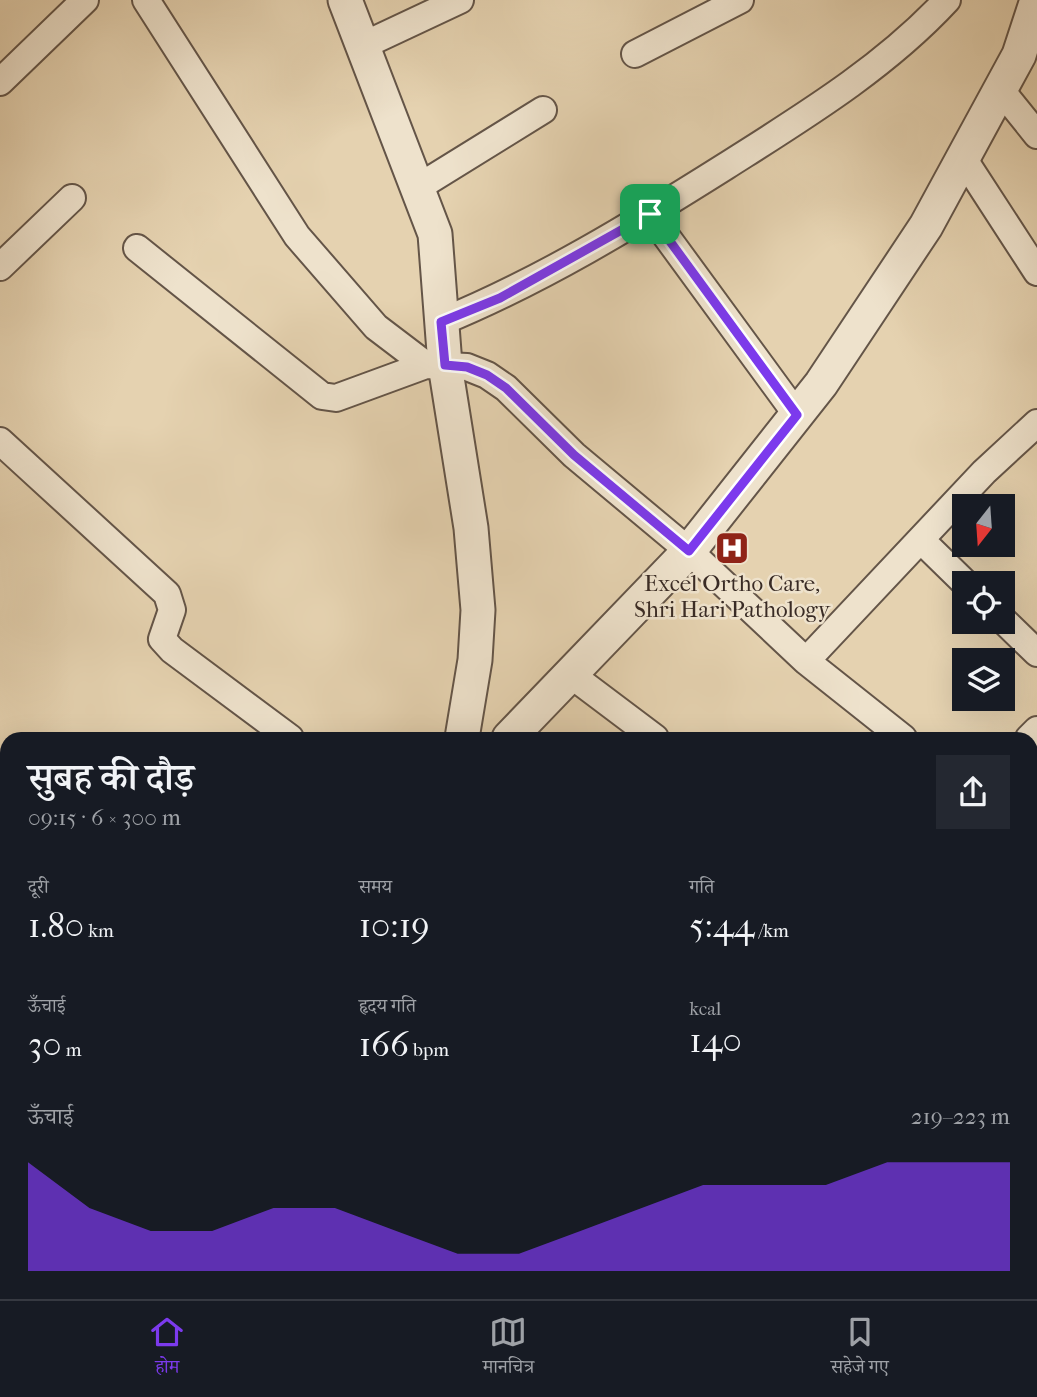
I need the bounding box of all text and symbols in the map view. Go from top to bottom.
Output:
pin [620,184,680,244]
icon: arrive [631,195,669,233]
north arrow [952,494,1015,556]
map controls [952,494,1015,711]
hospital icon: Excel Ortho Care, Shri Hari Pathology [713,529,751,567]
place label: Excel Ortho Care, Shri Hari Pathology [634,570,831,623]
button: locate [952,571,1015,634]
button: layers [952,648,1015,711]
text: सुबह की दौड़ [28,755,194,800]
button: share [936,755,1010,829]
text: 09:15 · 6 × 300 m [28,804,181,831]
text: दूरी [28,876,49,898]
text: समय [359,876,392,898]
text: गति [689,876,714,898]
text: 1.80 [28,905,84,946]
text: 10:19 [359,905,430,946]
text: 5:44 [689,905,754,946]
text: km [84,920,114,942]
text: /km [754,920,789,942]
text: ऊँचाई [28,995,65,1017]
text: हृदय गति [359,995,416,1017]
text: kcal [689,998,721,1020]
text: 140 [689,1020,742,1061]
text: 30 [28,1024,62,1065]
text: 166 [359,1024,409,1065]
text: m [62,1039,82,1061]
text: bpm [409,1039,449,1061]
text: ऊँचाई [28,1103,73,1130]
text: 219–223 m [911,1103,1010,1130]
tab: होम [148,1313,186,1385]
tab: मानचित्र [483,1313,534,1385]
tab: सहेजे गए [831,1313,889,1385]

